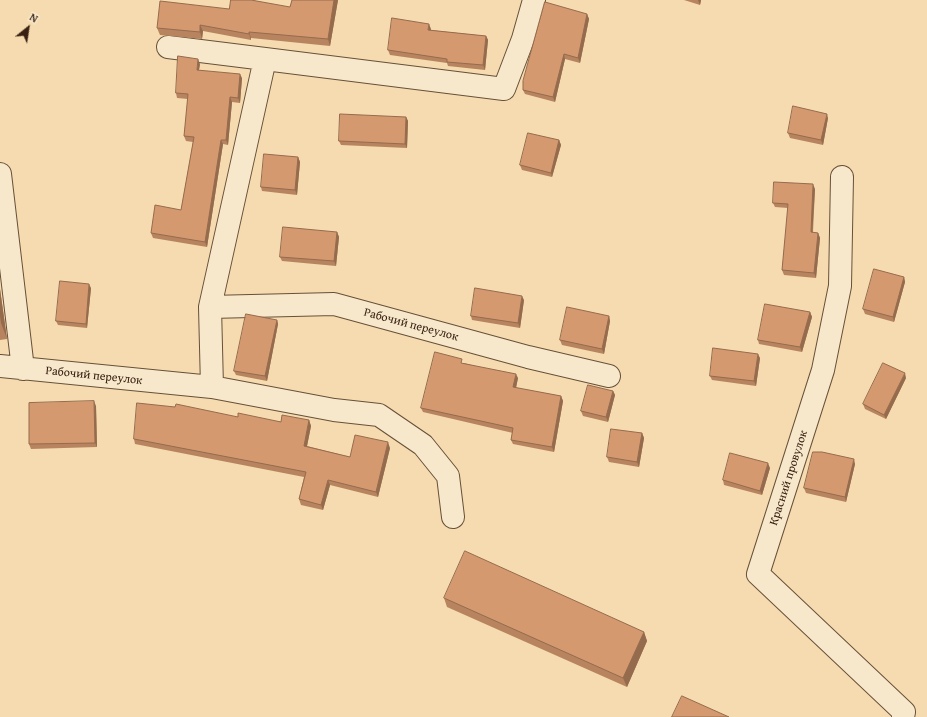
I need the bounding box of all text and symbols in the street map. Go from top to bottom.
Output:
north arrow [8,8,48,48]
text: N [27,9,41,26]
street label: Рабочий переулок [362,305,460,345]
street label: Рабочий переулок [45,364,143,388]
street label: Красний провулок [767,429,811,527]

